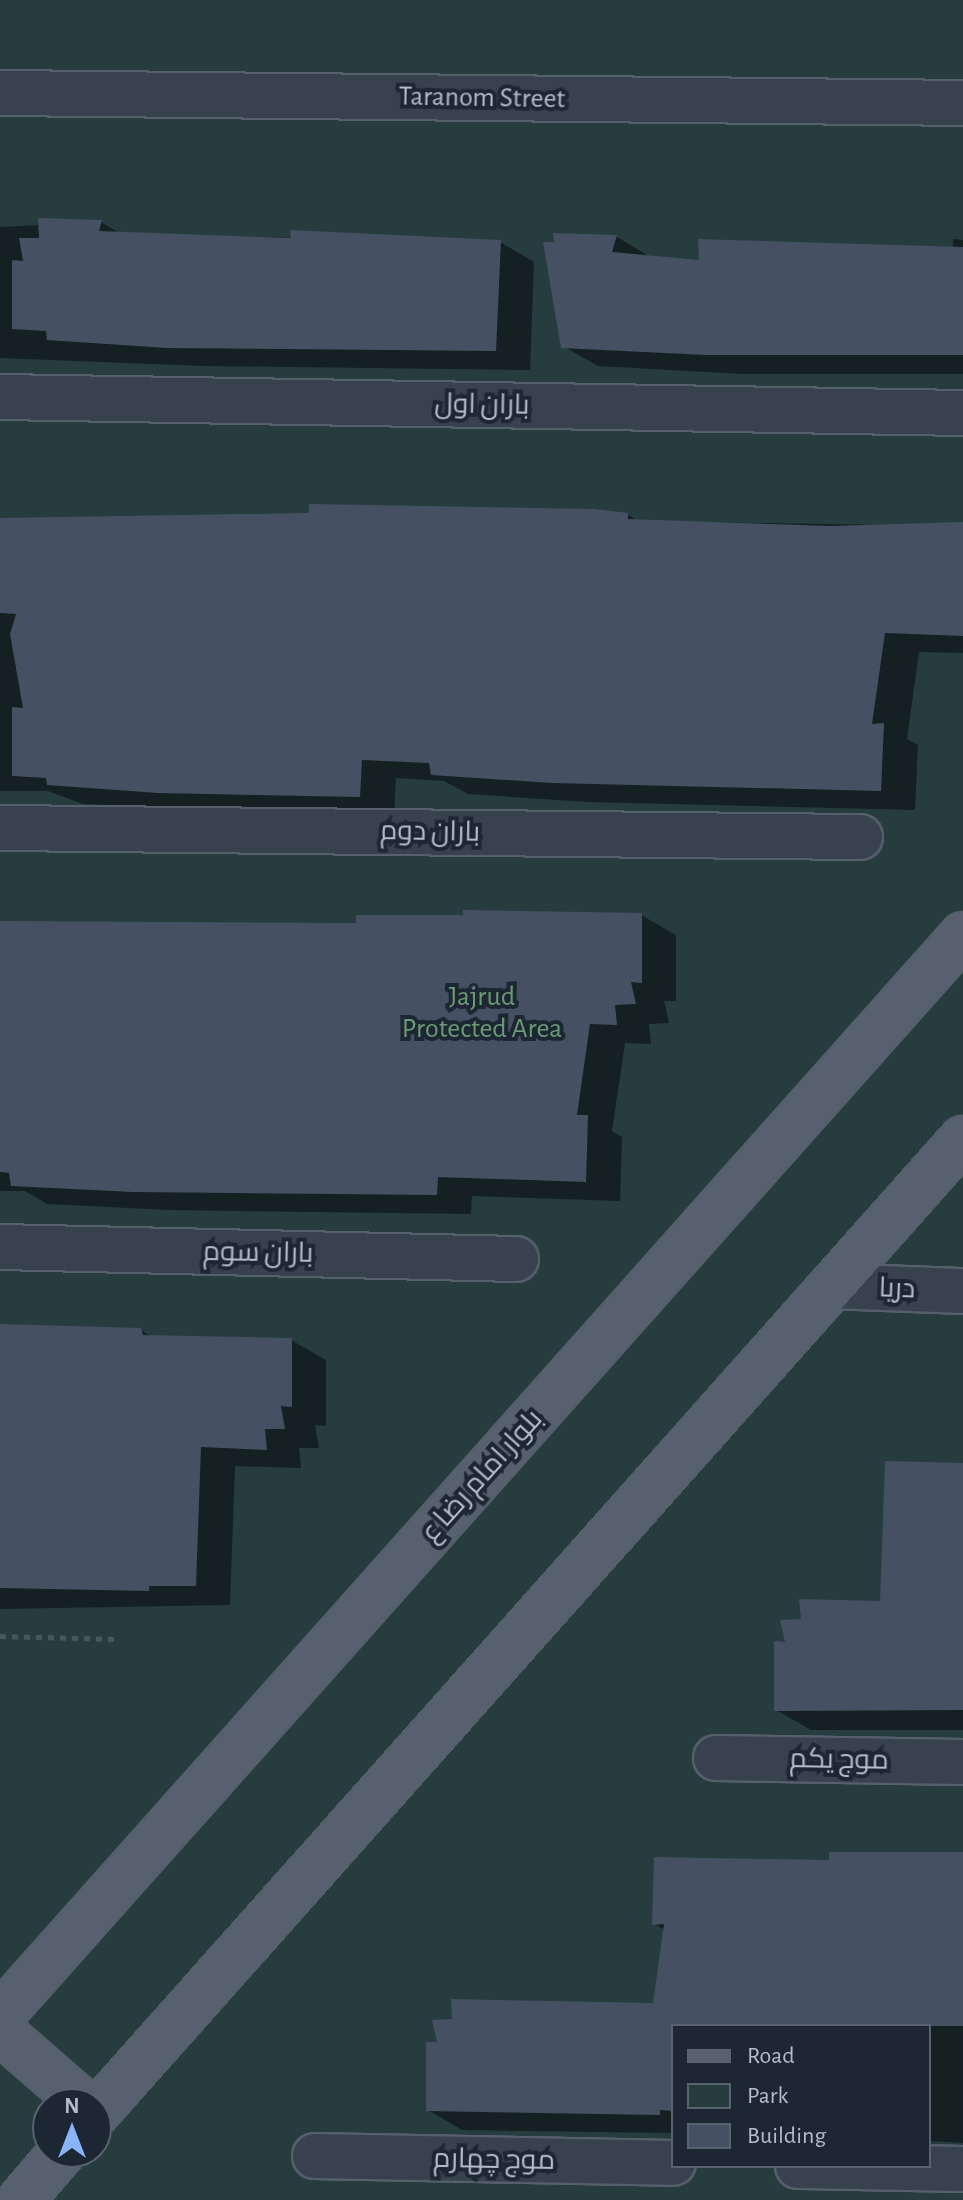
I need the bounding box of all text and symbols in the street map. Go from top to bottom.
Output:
street label: Taranom Street [398,80,566,116]
street label: باران اول [434,387,530,423]
street label: باران دوم [380,814,480,850]
park label: Jajrud Protected Area [402,980,562,1046]
street label: باران سوم [202,1235,314,1271]
street label: دریا [878,1272,916,1306]
street label: بلوار امام رضا ع [414,1403,550,1549]
street label: موج یکم [789,1742,889,1778]
legend [671,2024,931,2168]
text: Road [747,2044,795,2068]
text: Park [747,2084,788,2108]
north arrow [32,2088,112,2168]
text: N [64,2095,80,2117]
text: Building [747,2124,826,2148]
street label: موج چهارم [433,2142,555,2178]

